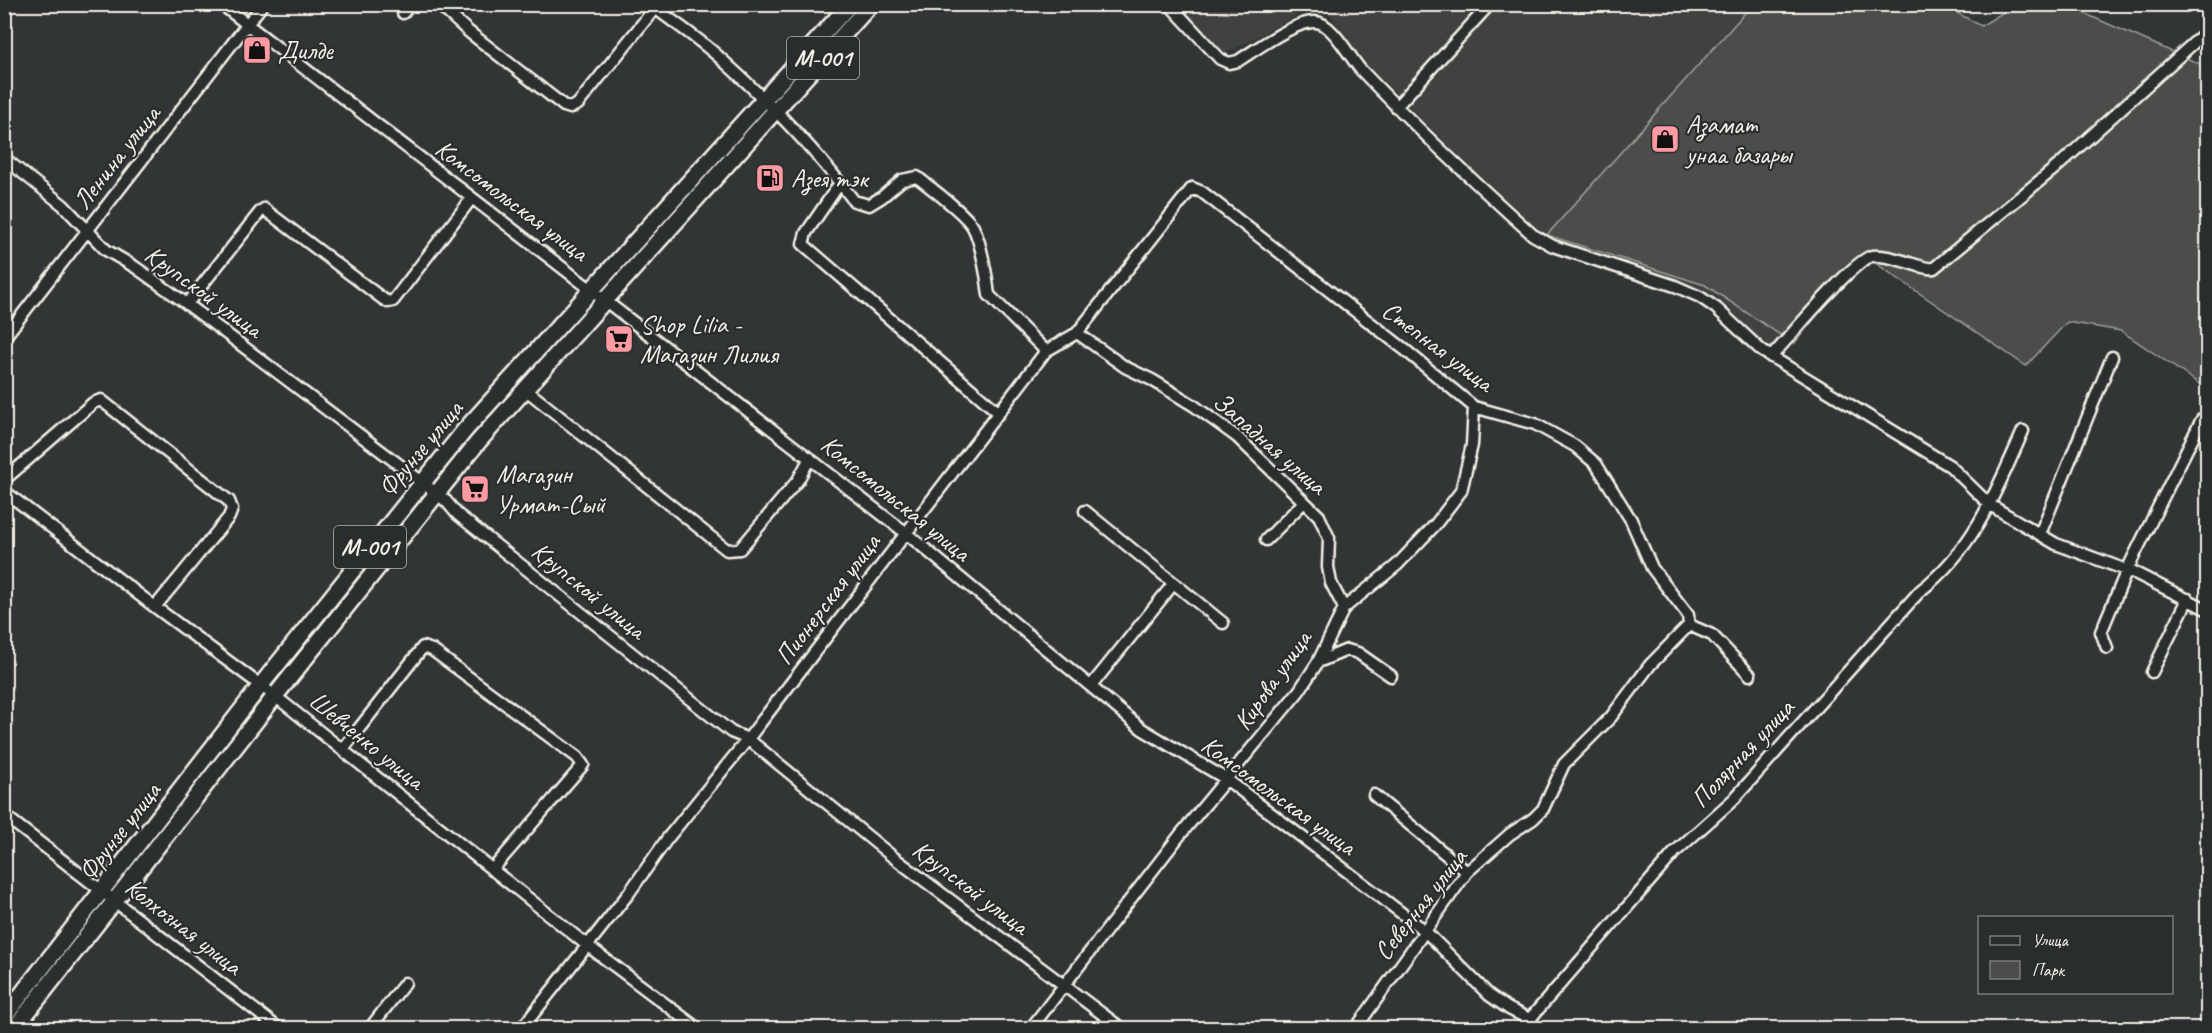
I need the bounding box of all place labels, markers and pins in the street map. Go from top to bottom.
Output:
shop icon: Дилде [241,34,273,66]
place label: Дилде [278,34,334,67]
place label: Азамат унаа базары [1684,108,1794,171]
shop icon: Азамат унаа базары [1649,123,1681,155]
fuel station icon: Азея тэк [754,162,786,194]
place label: Азея тэк [791,162,870,196]
place label: Shop Lilia - Магазин Лилия [640,308,780,371]
supermarket icon: Shop Lilia - Магазин Лилия [603,323,635,355]
place label: Магазин Урмат-Сый [496,458,607,521]
supermarket icon: Магазин Урмат-Сый [459,473,491,505]

